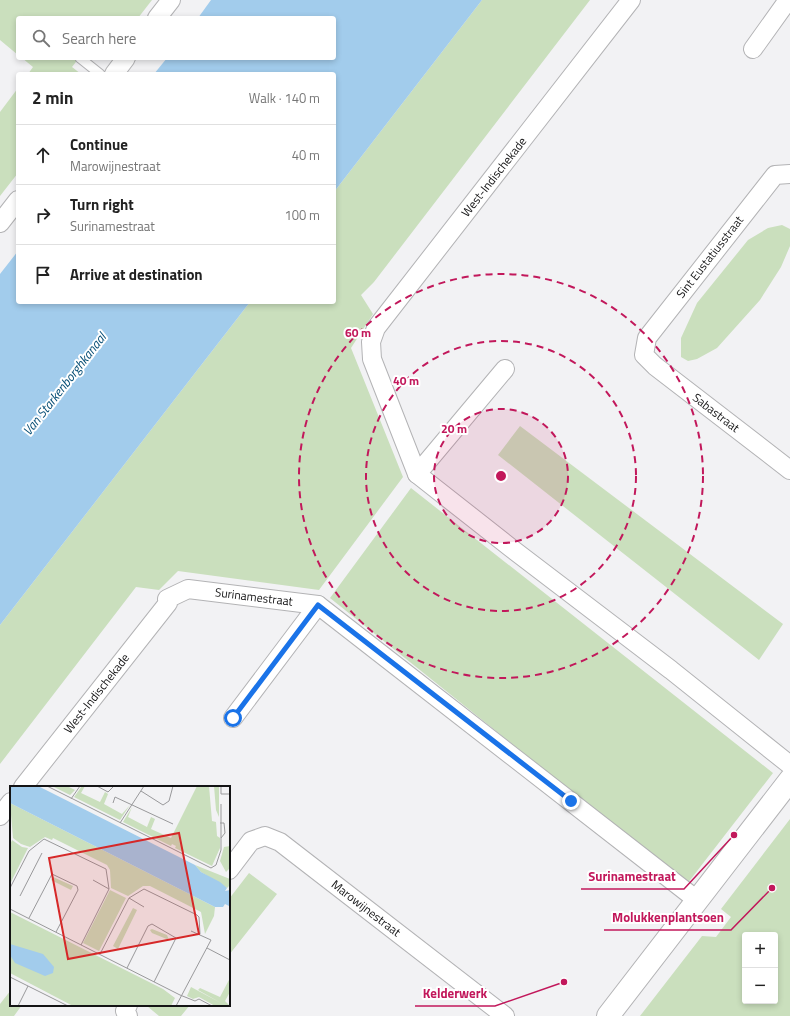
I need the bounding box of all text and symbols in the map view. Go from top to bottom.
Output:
search box [16,16,336,60]
icon: search [30,27,52,49]
text: Search here [62,27,136,50]
text: 2 min [32,85,73,111]
text: Walk · 140 m [249,88,320,108]
text: Continue [70,133,128,156]
street label: West-Indischekade [456,133,531,221]
icon: ahead [32,144,54,166]
text: 40 m [292,145,320,165]
text: Marowijnestraat [70,156,160,176]
text: Turn right [70,193,134,216]
icon: right [32,204,54,226]
text: 100 m [284,205,320,225]
street label: Sint Eustatiusstraat [671,211,748,302]
text: Surinamestraat [70,216,155,236]
text: Arrive at destination [70,263,203,286]
icon: arrive [32,264,54,286]
text: 60 m [345,323,371,342]
water label: Van Starkenborghkanaal [17,327,112,440]
text: 40 m [393,371,419,390]
street label: Sabastraat [689,388,744,437]
text: 20 m [441,419,467,438]
centre of rings [494,469,508,483]
street label: Surinamestraat [214,582,295,611]
street label: West-Indischekade [59,649,134,737]
route start [224,709,242,727]
inset map [10,786,230,1006]
route end [562,792,580,810]
callout: Surinamestraat [581,864,684,889]
text: Surinamestraat [588,866,676,886]
street label: Marowijnestraat [327,875,406,942]
callout: Molukkenplantsoen [604,905,731,930]
text: Molukkenplantsoen [612,907,724,927]
map controls [742,932,778,1004]
button: + [742,932,778,968]
button: − [742,968,778,1004]
callout: Kelderwerk [415,981,495,1006]
text: Kelderwerk [423,983,488,1003]

